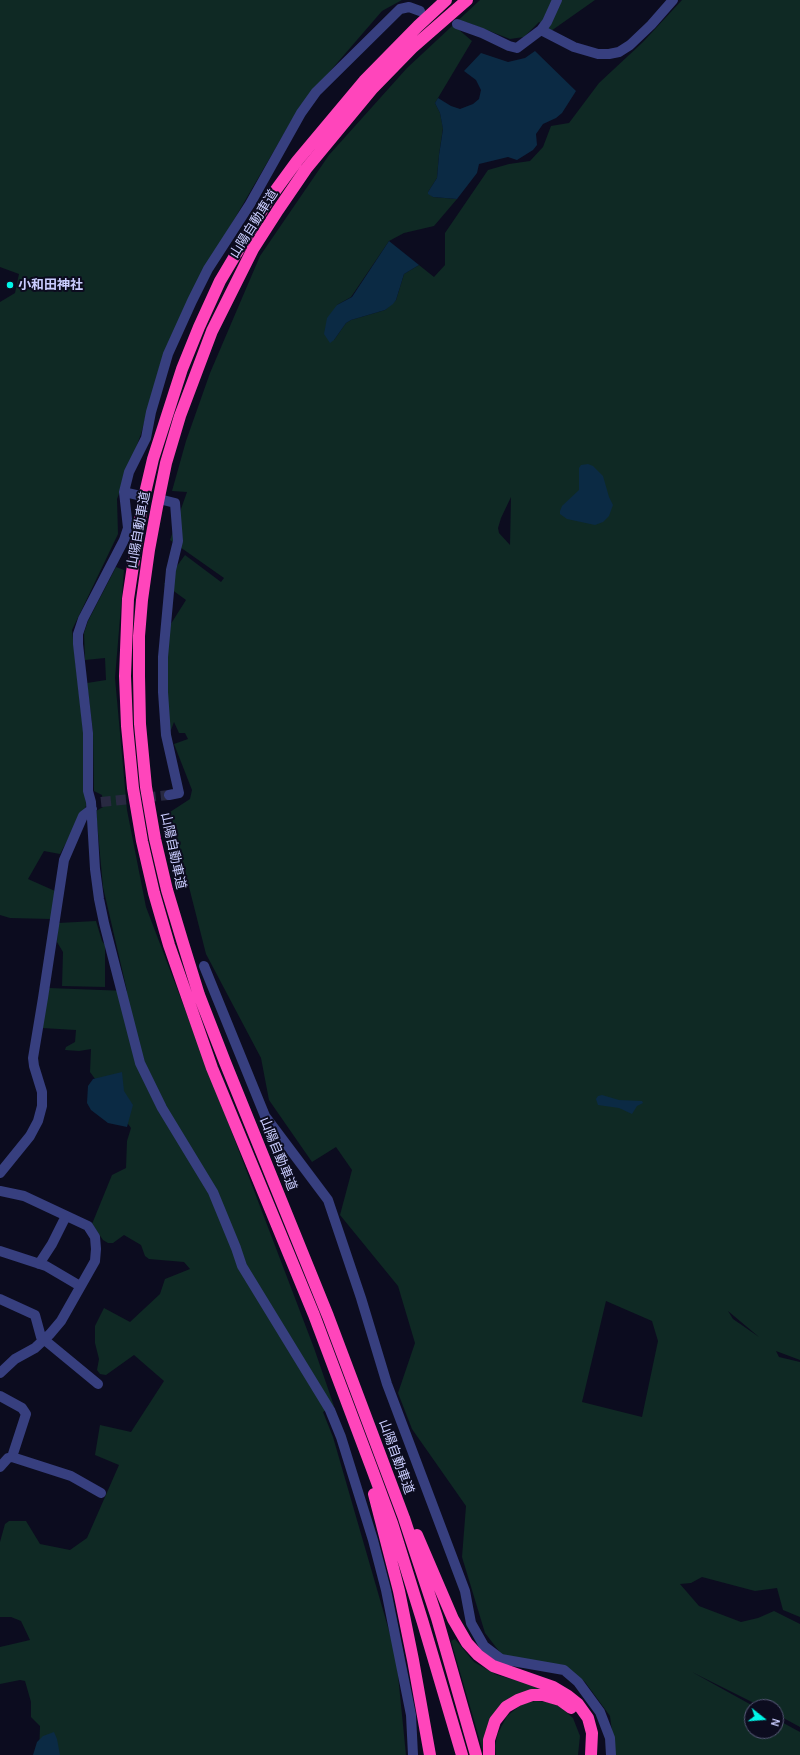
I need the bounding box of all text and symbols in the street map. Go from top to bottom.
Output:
street label: 山陽自動車道 [227,187,281,261]
place label: 小和田神社 [18,277,83,293]
marker: 小和田神社 [5,280,15,290]
street label: 山陽自動車道 [125,490,153,570]
street label: 山陽自動車道 [157,811,189,891]
street label: 山陽自動車道 [256,1115,300,1193]
street label: 山陽自動車道 [375,1418,417,1496]
north arrow [744,1699,784,1739]
text: N [768,1717,782,1728]

